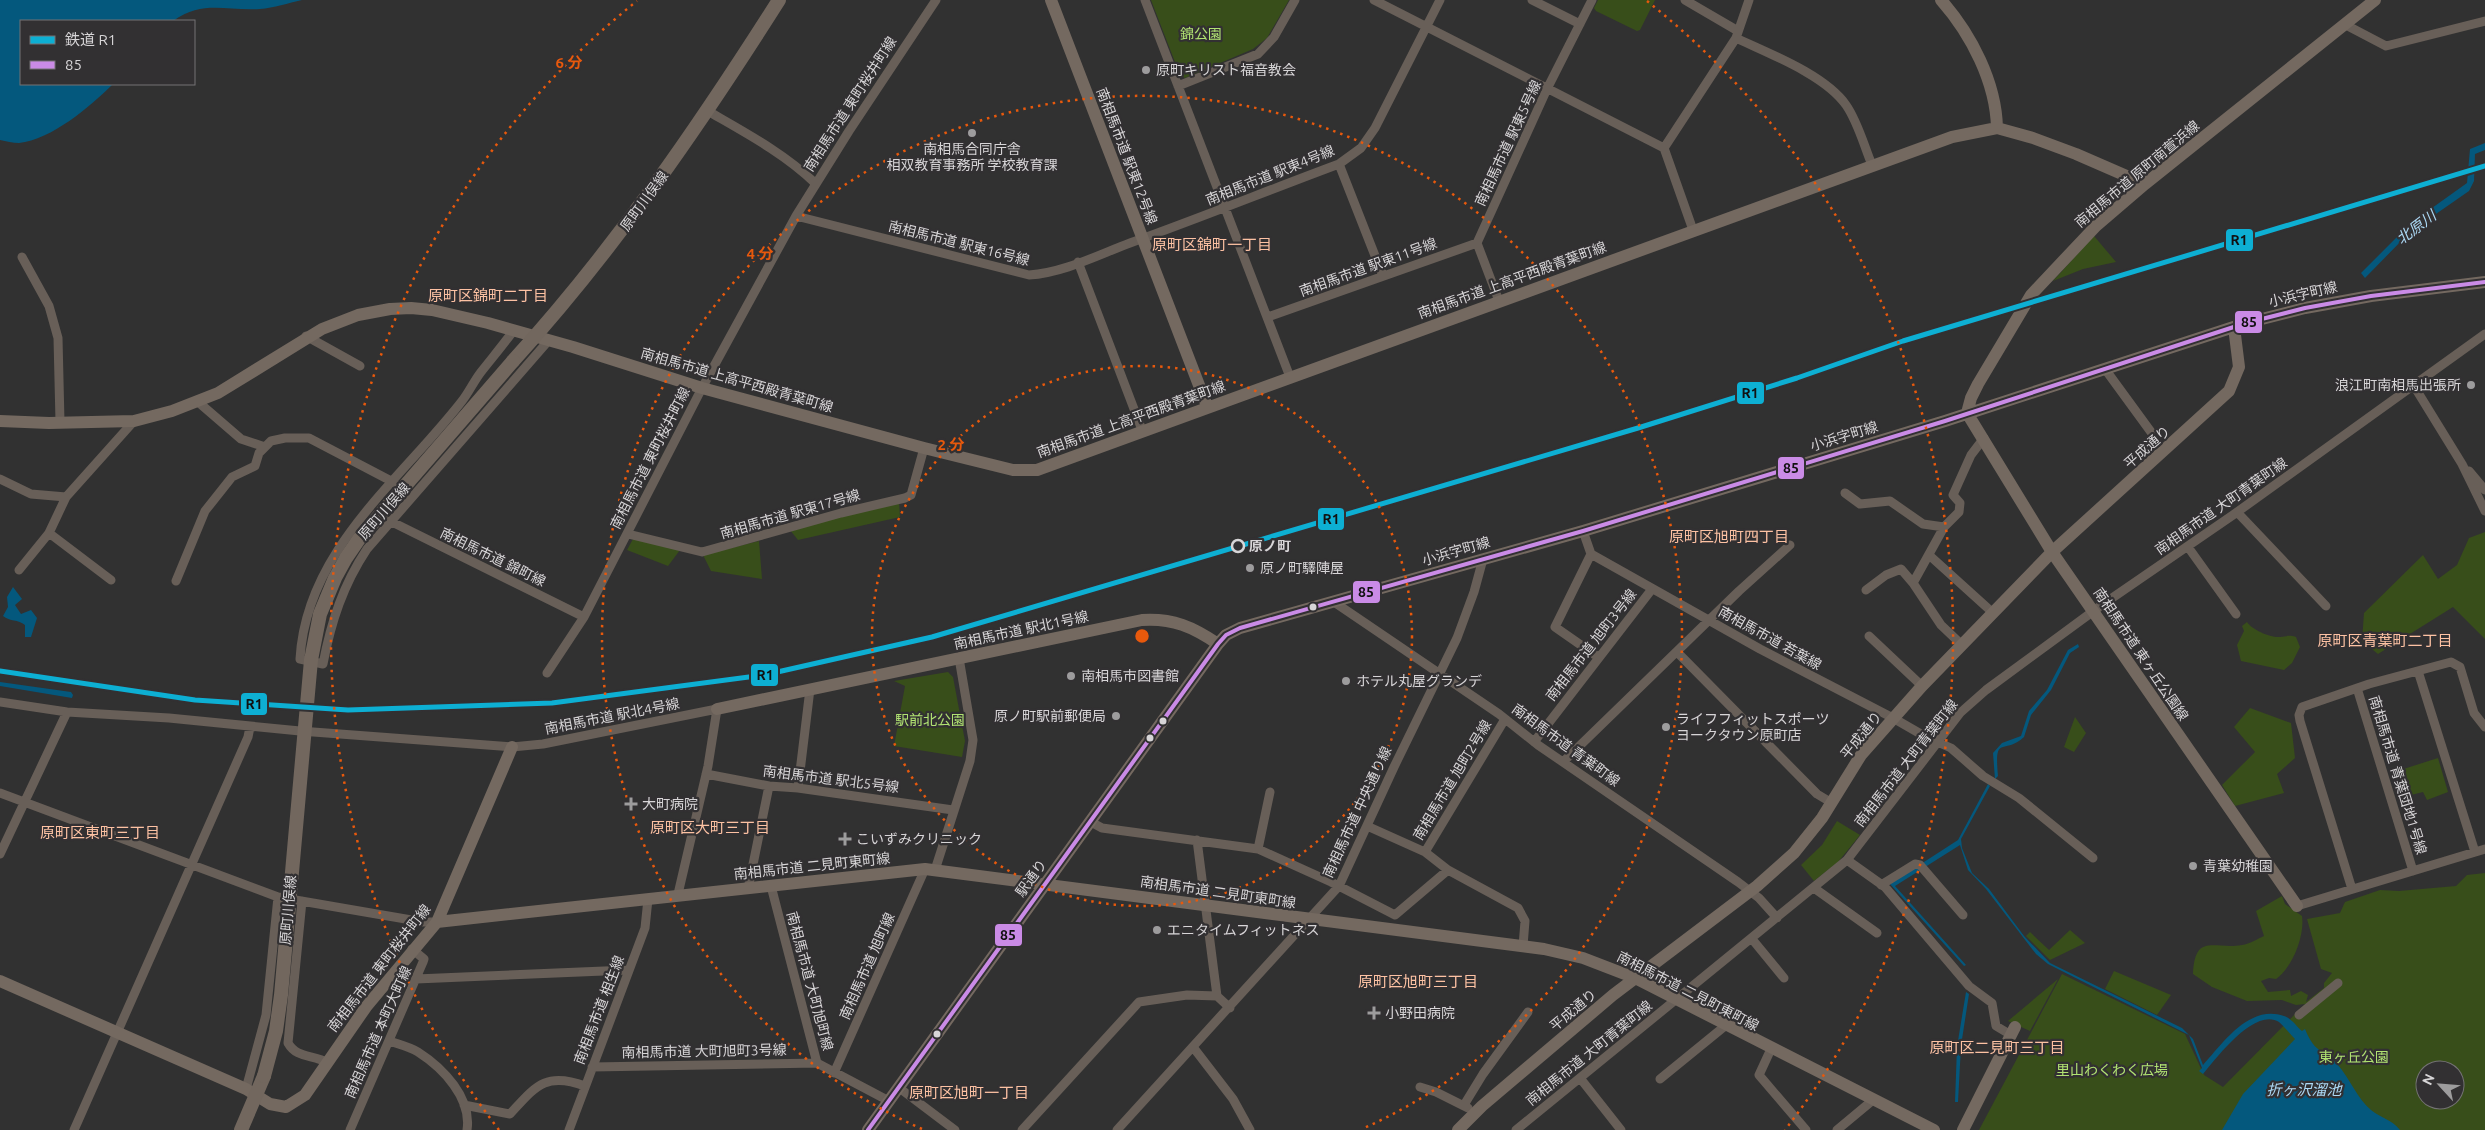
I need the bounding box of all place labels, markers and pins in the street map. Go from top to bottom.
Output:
place label: 原町キリスト福音教会 [1156,62,1296,78]
marker: 原町キリスト福音教会 [1140,64,1152,76]
marker: 南相馬合同庁舎 相双教育事務所 学校教育課 [966,127,978,139]
place label: 南相馬合同庁舎 相双教育事務所 学校教育課 [886,141,1058,173]
place label: 浪江町南相馬出張所 [2335,377,2461,393]
marker: 浪江町南相馬出張所 [2465,379,2477,391]
place label: 原ノ町 [1249,538,1291,554]
marker: 原ノ町 [1231,539,1245,553]
place label: 原ノ町驛陣屋 [1260,560,1344,576]
marker: 原ノ町驛陣屋 [1244,562,1256,574]
unlabelled marker [1308,602,1318,612]
centre of rings [1133,627,1151,645]
place label: 南相馬市図書館 [1081,668,1179,684]
marker: 南相馬市図書館 [1065,670,1077,682]
place label: ホテル丸屋グランデ [1356,673,1482,689]
marker: ホテル丸屋グランデ [1340,675,1352,687]
place label: 原ノ町駅前郵便局 [994,708,1106,724]
marker: 原ノ町駅前郵便局 [1110,710,1122,722]
place label: ライフフィットスポーツ ヨークタウン原町店 [1676,711,1829,743]
unlabelled marker [1158,716,1168,726]
marker: ライフフィットスポーツ ヨークタウン原町店 [1660,721,1672,733]
unlabelled marker [1145,733,1155,743]
place label: 大町病院 [642,796,698,812]
marker: 大町病院 [624,797,638,811]
place label: こいずみクリニック [856,831,982,847]
marker: こいずみクリニック [838,832,852,846]
place label: 青葉幼稚園 [2203,858,2273,874]
marker: 青葉幼稚園 [2187,860,2199,872]
place label: エニタイムフィットネス [1167,922,1320,938]
marker: エニタイムフィットネス [1151,924,1163,936]
place label: 小野田病院 [1385,1005,1455,1021]
marker: 小野田病院 [1367,1006,1381,1020]
unlabelled marker [932,1029,942,1039]

